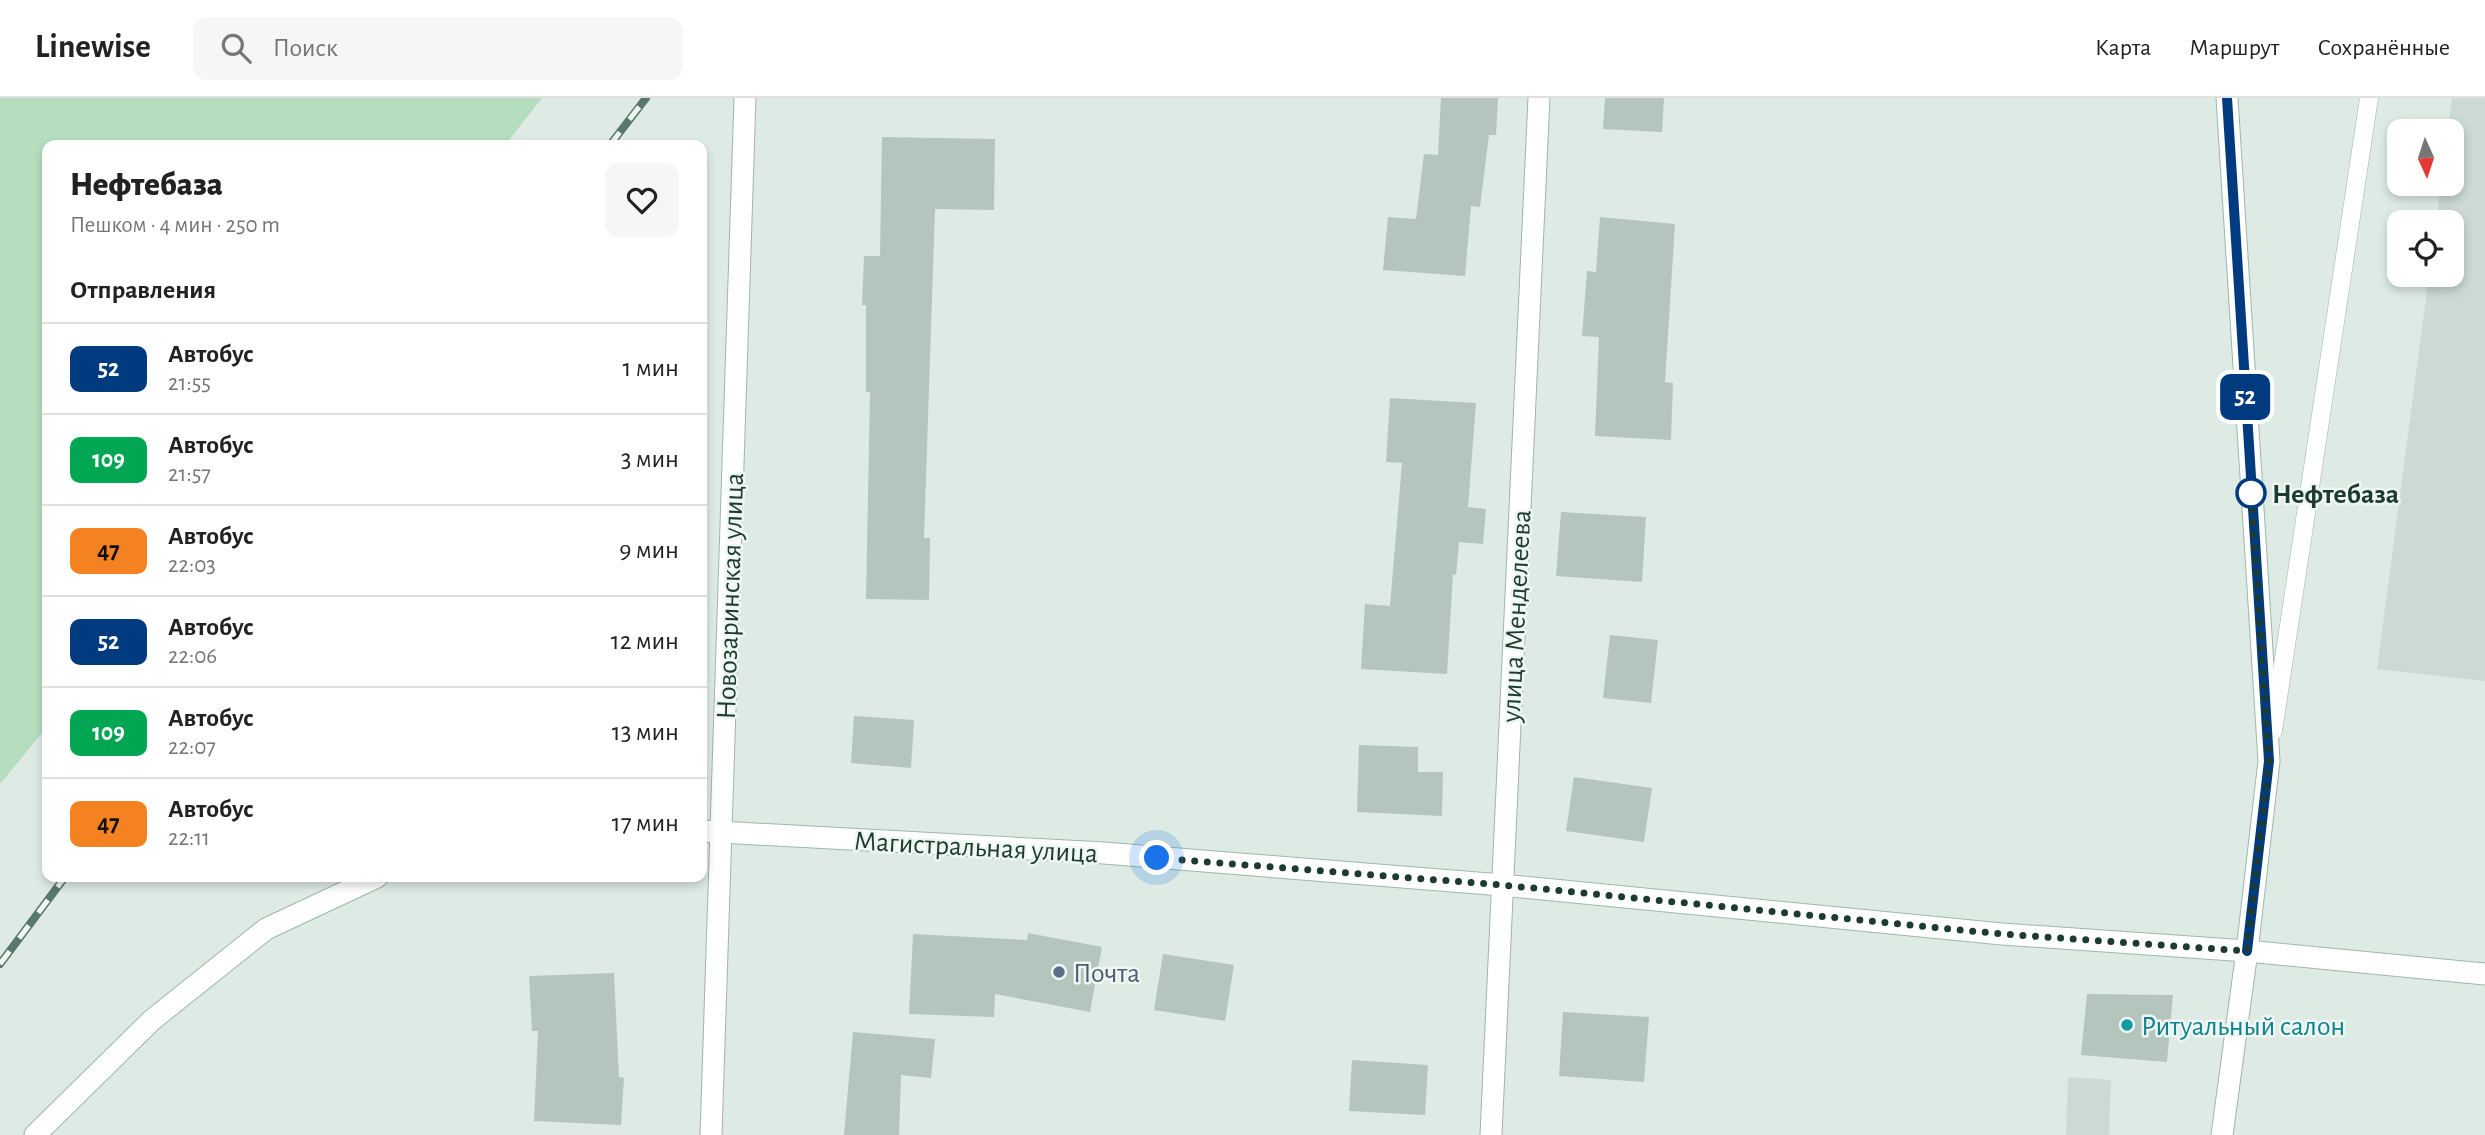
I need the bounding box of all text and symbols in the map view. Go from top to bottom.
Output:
search box [193,17,683,80]
icon: search [217,29,255,67]
text: Linewise [35,31,151,64]
text: Поиск [273,35,338,61]
text: Карта [2095,36,2151,60]
text: Маршрут [2189,36,2279,60]
text: Сохранённые [2317,36,2450,60]
north arrow [2387,119,2464,196]
map controls [2387,119,2464,287]
button: heart [605,163,679,237]
text: Нефтебаза [70,169,223,202]
button: locate [2387,210,2464,287]
text: Пешком · 4 мин · 250 m [70,214,280,237]
text: Отправления [70,277,216,303]
text: Автобус [168,341,254,367]
text: 1 мин [623,355,679,381]
text: 52 [98,357,119,381]
text: 21:55 [168,372,211,395]
line badge: 52 [2214,374,2276,420]
text: 52 [2234,385,2256,409]
text: Автобус [168,432,254,458]
text: 3 мин [621,446,679,472]
text: 109 [92,448,125,472]
text: 21:57 [168,463,211,486]
street label: Новозаринская улица [713,472,749,720]
marker: Нефтебаза [2236,478,2266,508]
place label: Нефтебаза [2272,481,2399,509]
street label: улица Менделеева [1497,509,1537,724]
text: Автобус [168,523,254,549]
text: 9 мин [619,537,679,563]
text: 47 [97,539,120,563]
text: 22:03 [168,554,216,577]
text: Автобус [168,614,254,640]
text: 12 мин [611,628,679,654]
text: 52 [98,630,119,654]
text: 22:06 [168,645,217,668]
text: Автобус [168,705,254,731]
text: 13 мин [612,719,679,745]
text: 109 [92,721,125,745]
text: 22:07 [168,736,216,759]
text: Автобус [168,796,254,822]
text: 17 мин [612,810,679,836]
text: 47 [97,812,120,836]
text: 22:11 [168,827,210,850]
street label: Магистральная улица [853,828,1099,868]
your location [1139,840,1174,875]
place label: Почта [1073,960,1140,988]
marker: Почта [1051,964,1067,980]
place label: Ритуальный салон [2141,1013,2345,1041]
marker: Ритуальный салон [2119,1017,2135,1033]

